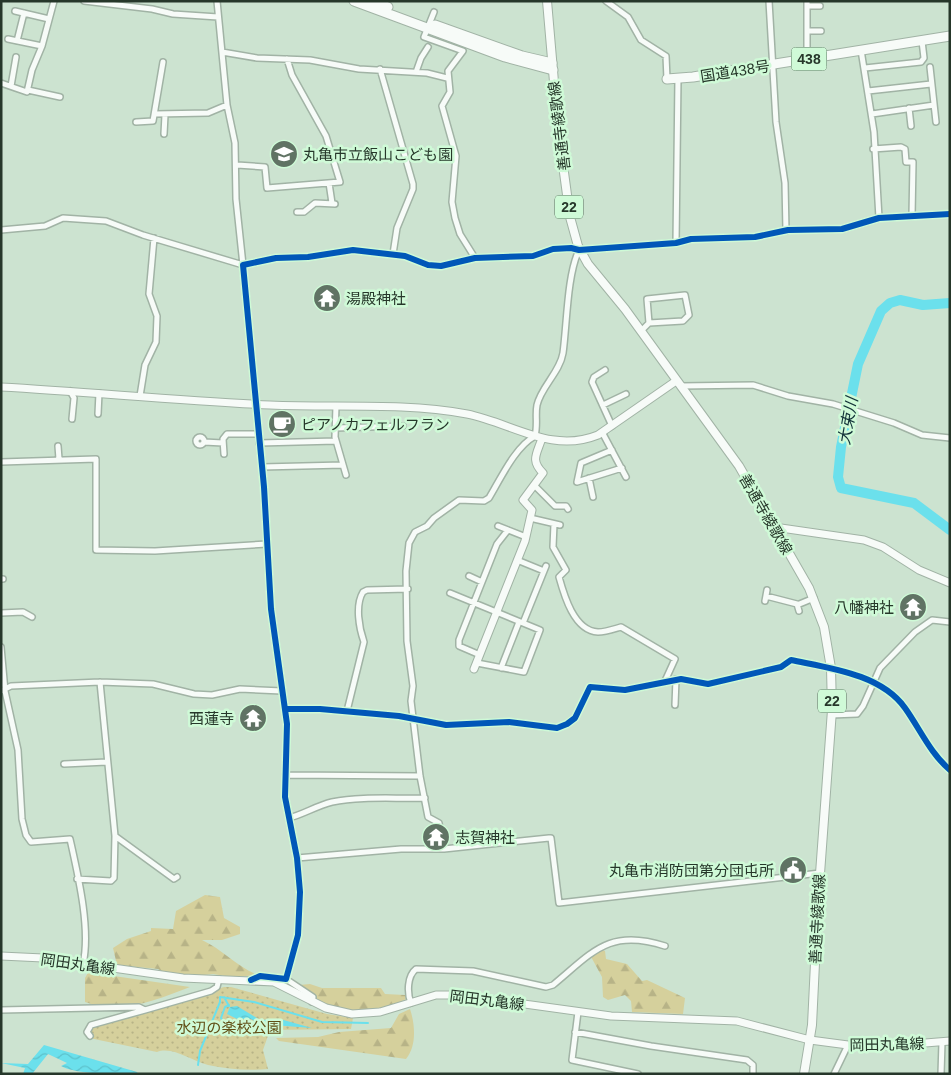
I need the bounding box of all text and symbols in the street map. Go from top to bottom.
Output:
road number: 438 [792,48,826,70]
street label: 国道438号 [699,57,771,85]
street label: 善通寺綾歌線 [545,80,573,172]
school or university icon: 丸亀市立飯山こども園 [269,139,299,169]
place label: 丸亀市立飯山こども園 [303,146,453,163]
road number: 22 [555,196,583,218]
temple icon: 湯殿神社 [312,283,342,313]
place label: 湯殿神社 [346,290,406,307]
water label: 大束川 [835,394,861,446]
cafe icon: ピアノカフェルフラン [267,409,297,439]
place label: ピアノカフェルフラン [301,416,450,433]
street label: 善通寺綾歌線 [736,471,796,557]
temple icon: 八幡神社 [898,592,928,622]
place label: 八幡神社 [834,599,894,616]
road number: 22 [818,689,846,712]
temple icon: 西蓮寺 [238,703,268,733]
place label: 西蓮寺 [189,710,234,727]
temple icon: 志賀神社 [421,822,451,852]
place label: 志賀神社 [455,829,515,846]
public building icon: 丸亀市消防団第分団屯所 [778,855,808,885]
place label: 丸亀市消防団第分団屯所 [609,862,774,879]
street label: 善通寺綾歌線 [806,874,828,964]
street label: 岡田丸亀線 [40,950,116,978]
street label: 岡田丸亀線 [449,987,525,1013]
park label: 水辺の楽校公園 [176,1019,282,1036]
street label: 岡田丸亀線 [849,1035,925,1053]

